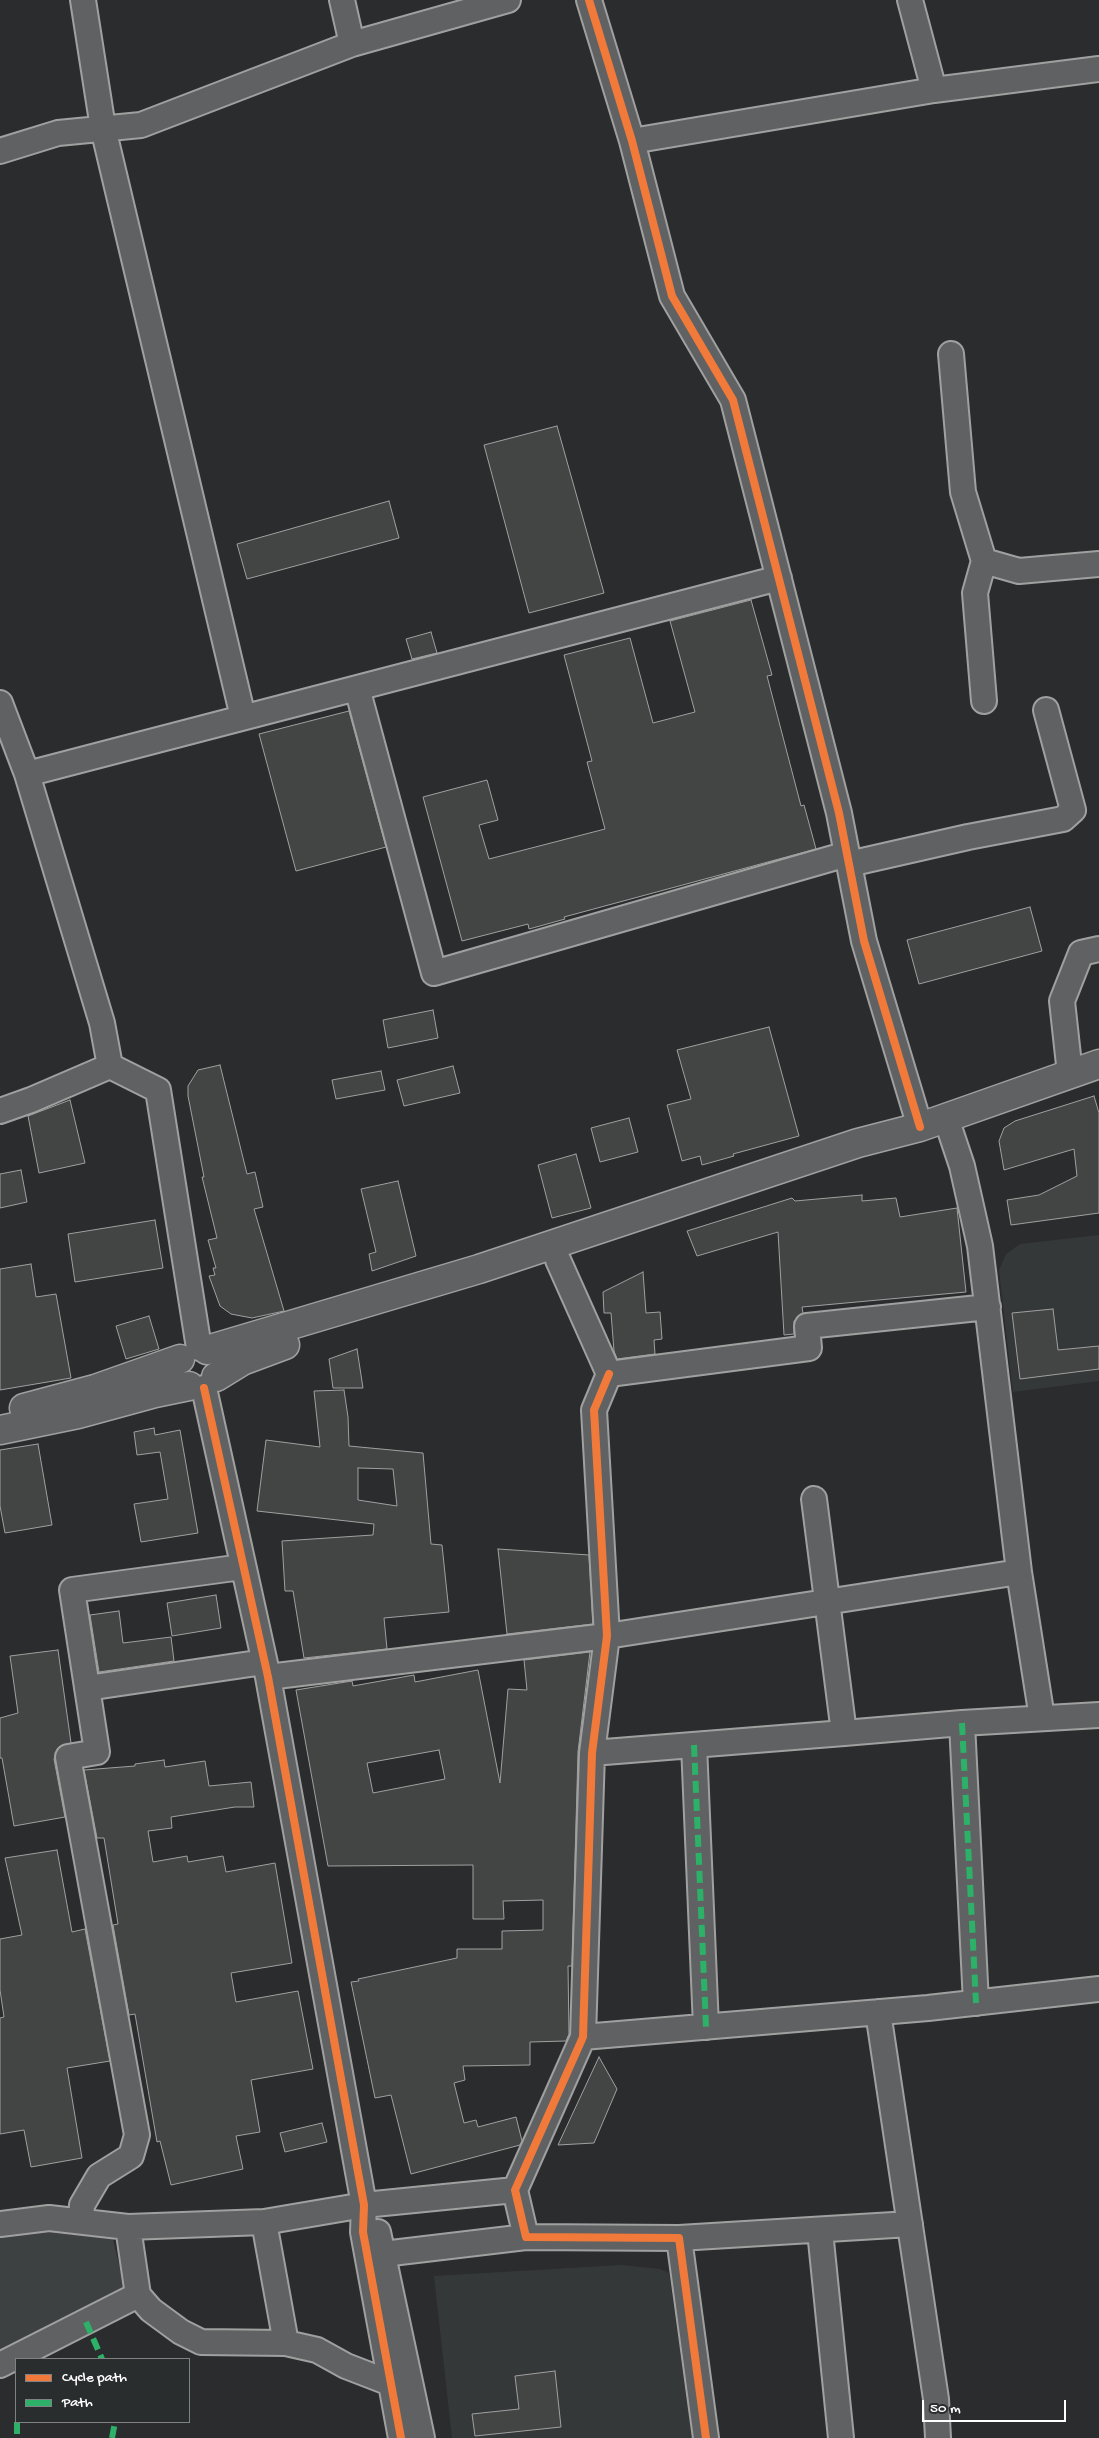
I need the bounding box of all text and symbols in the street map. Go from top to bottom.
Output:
legend [15,2358,190,2423]
text: Cycle path [62,2369,127,2387]
scale bar [924,2390,1068,2422]
text: Path [62,2394,93,2412]
text: 50 m [930,2400,961,2418]

